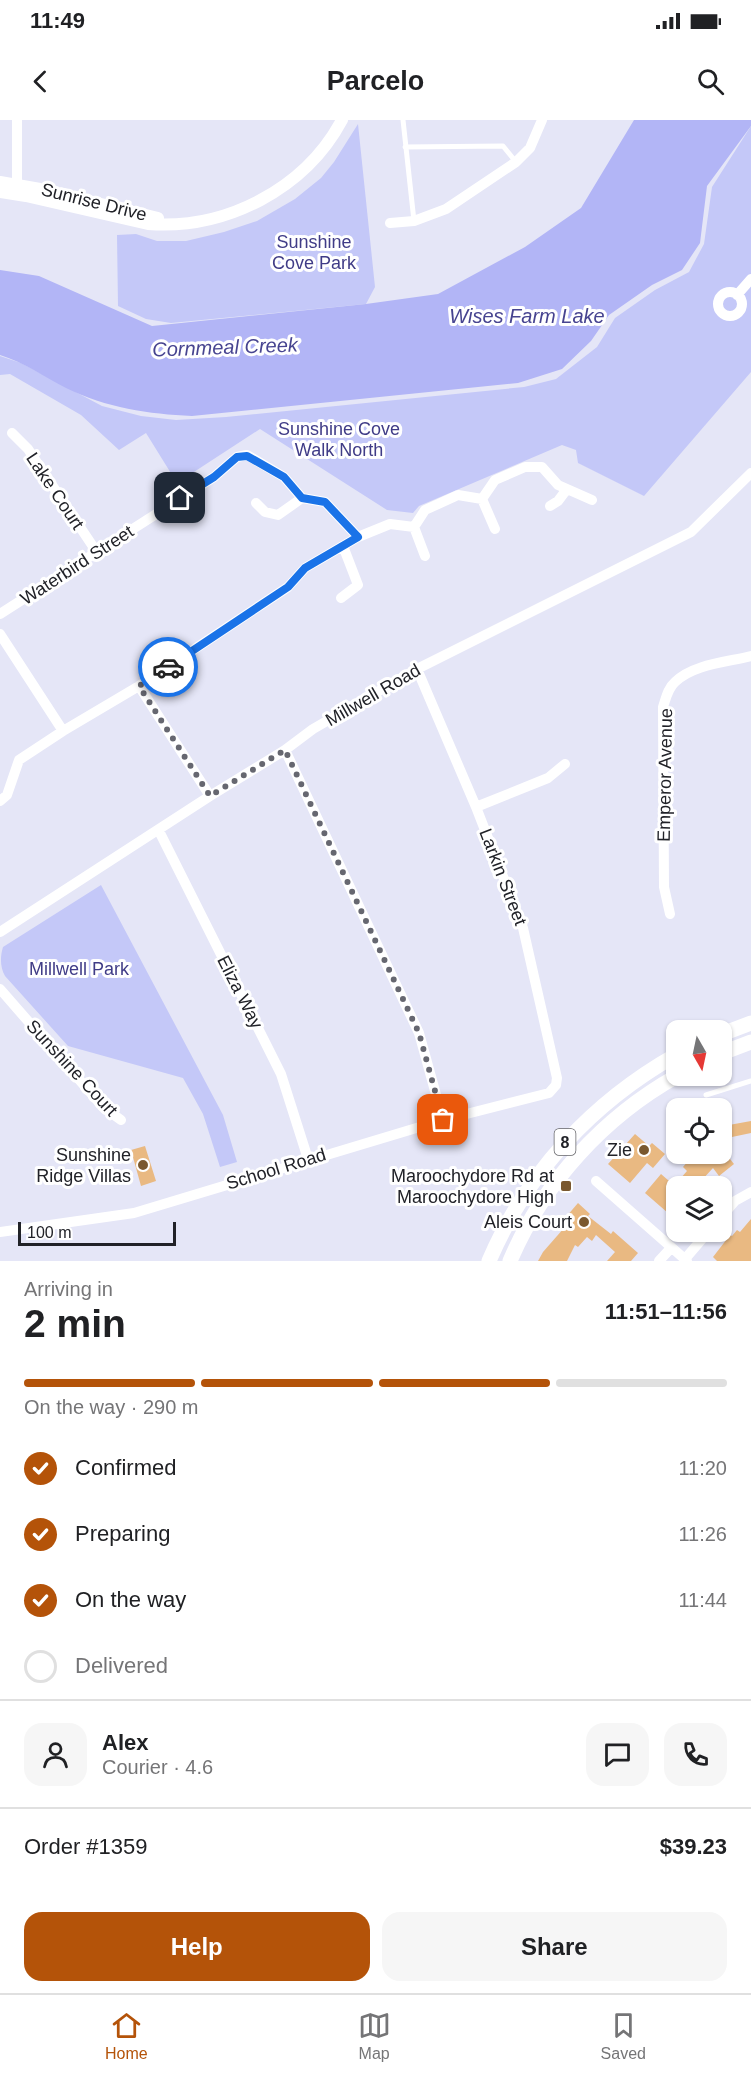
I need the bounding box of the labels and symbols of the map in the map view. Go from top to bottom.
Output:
street label: Sunrise Drive [39,179,149,225]
park label: Sunshine Cove Park [272,232,357,273]
water label: Wises Farm Lake [449,305,605,327]
water label: Cornmeal Creek [152,333,299,361]
park label: Sunshine Cove Walk North [278,419,400,460]
street label: Lake Court [22,449,88,533]
pin [154,472,205,523]
street label: Waterbird Street [17,521,137,609]
courier [138,637,198,697]
street label: Millwell Road [322,660,424,730]
street label: Emperor Avenue [654,708,676,842]
street label: Larkin Street [475,826,531,928]
street label: Eliza Way [213,952,267,1032]
park label: Millwell Park [29,959,130,979]
street label: Sunshine Court [22,1016,122,1120]
north arrow [666,1020,732,1086]
pin [417,1094,468,1145]
road number: 8 [554,1129,576,1155]
place label: Zie [607,1140,632,1160]
marker: Zie [637,1143,651,1157]
street label: School Road [224,1144,328,1194]
place label: Sunshine Ridge Villas [36,1145,131,1186]
marker: Sunshine Ridge Villas [136,1158,150,1172]
place label: Maroochydore Rd at Maroochydore High [391,1166,554,1207]
marker: Maroochydore Rd at Maroochydore High [559,1179,573,1193]
place label: Aleis Court [484,1212,572,1232]
marker: Aleis Court [577,1215,591,1229]
scale bar [18,1219,176,1246]

